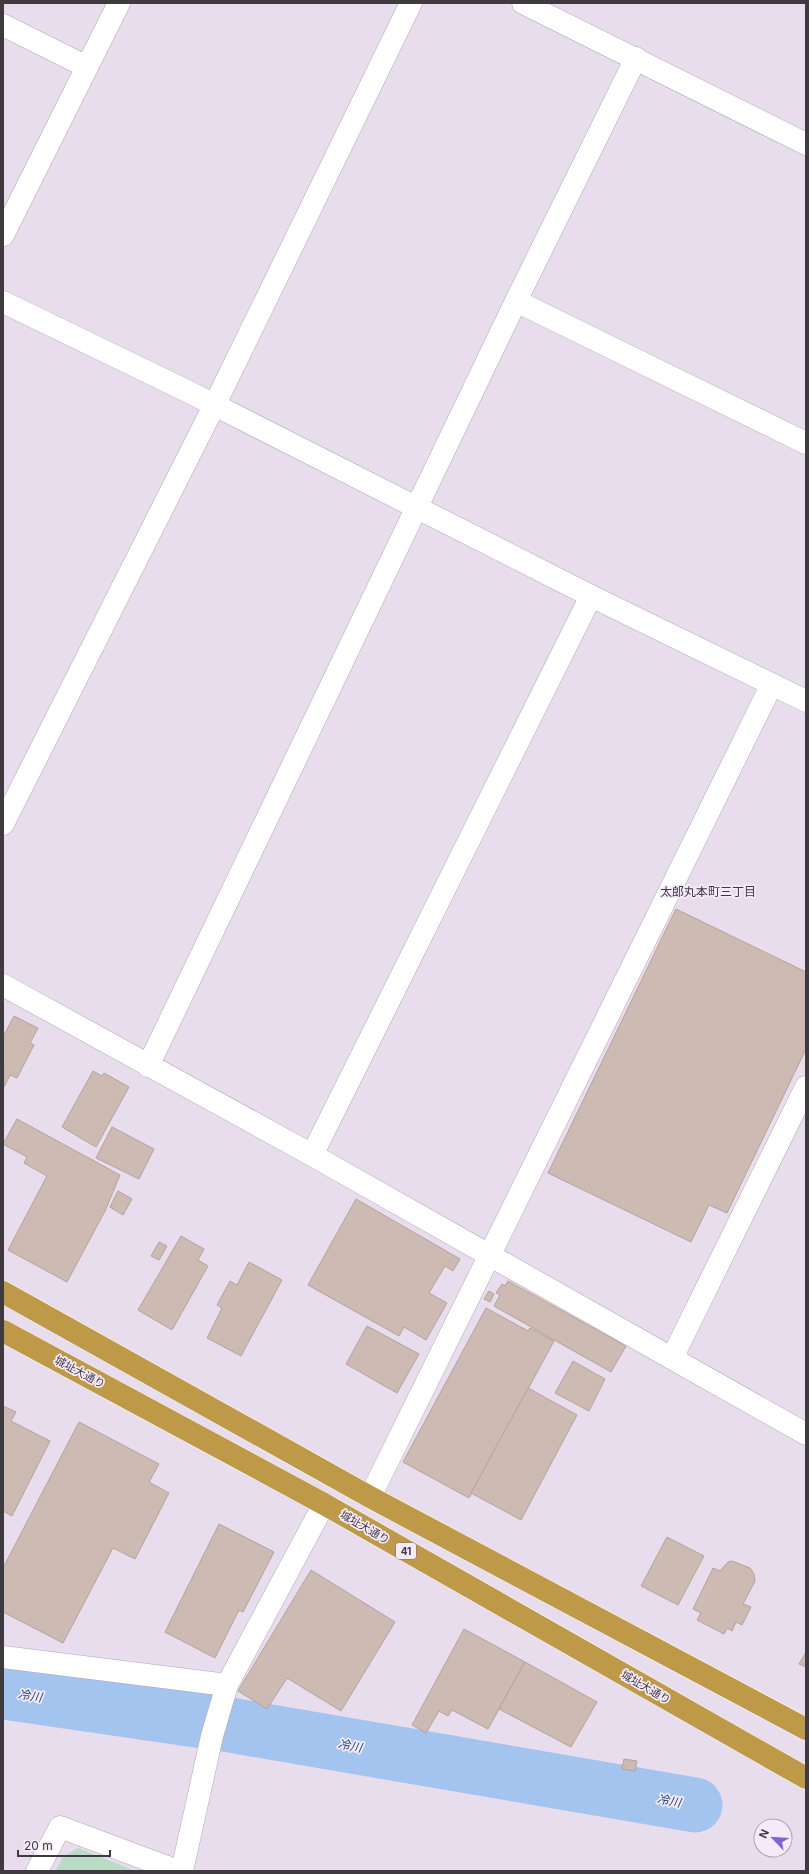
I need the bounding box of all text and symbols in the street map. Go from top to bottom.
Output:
district label: 太郎丸本町三丁目 [660,884,756,899]
street label: 城址大通り [52,1353,108,1391]
street label: 城址大通り [338,1507,392,1547]
road number: 41 [396,1543,416,1559]
street label: 城址大通り [619,1667,673,1707]
water label: 冷川 [17,1686,45,1705]
water label: 冷川 [337,1736,365,1755]
water label: 冷川 [656,1791,684,1810]
north arrow [753,1818,793,1858]
text: N [756,1827,772,1841]
scale bar [18,1832,110,1858]
text: 20 m [24,1838,53,1853]

